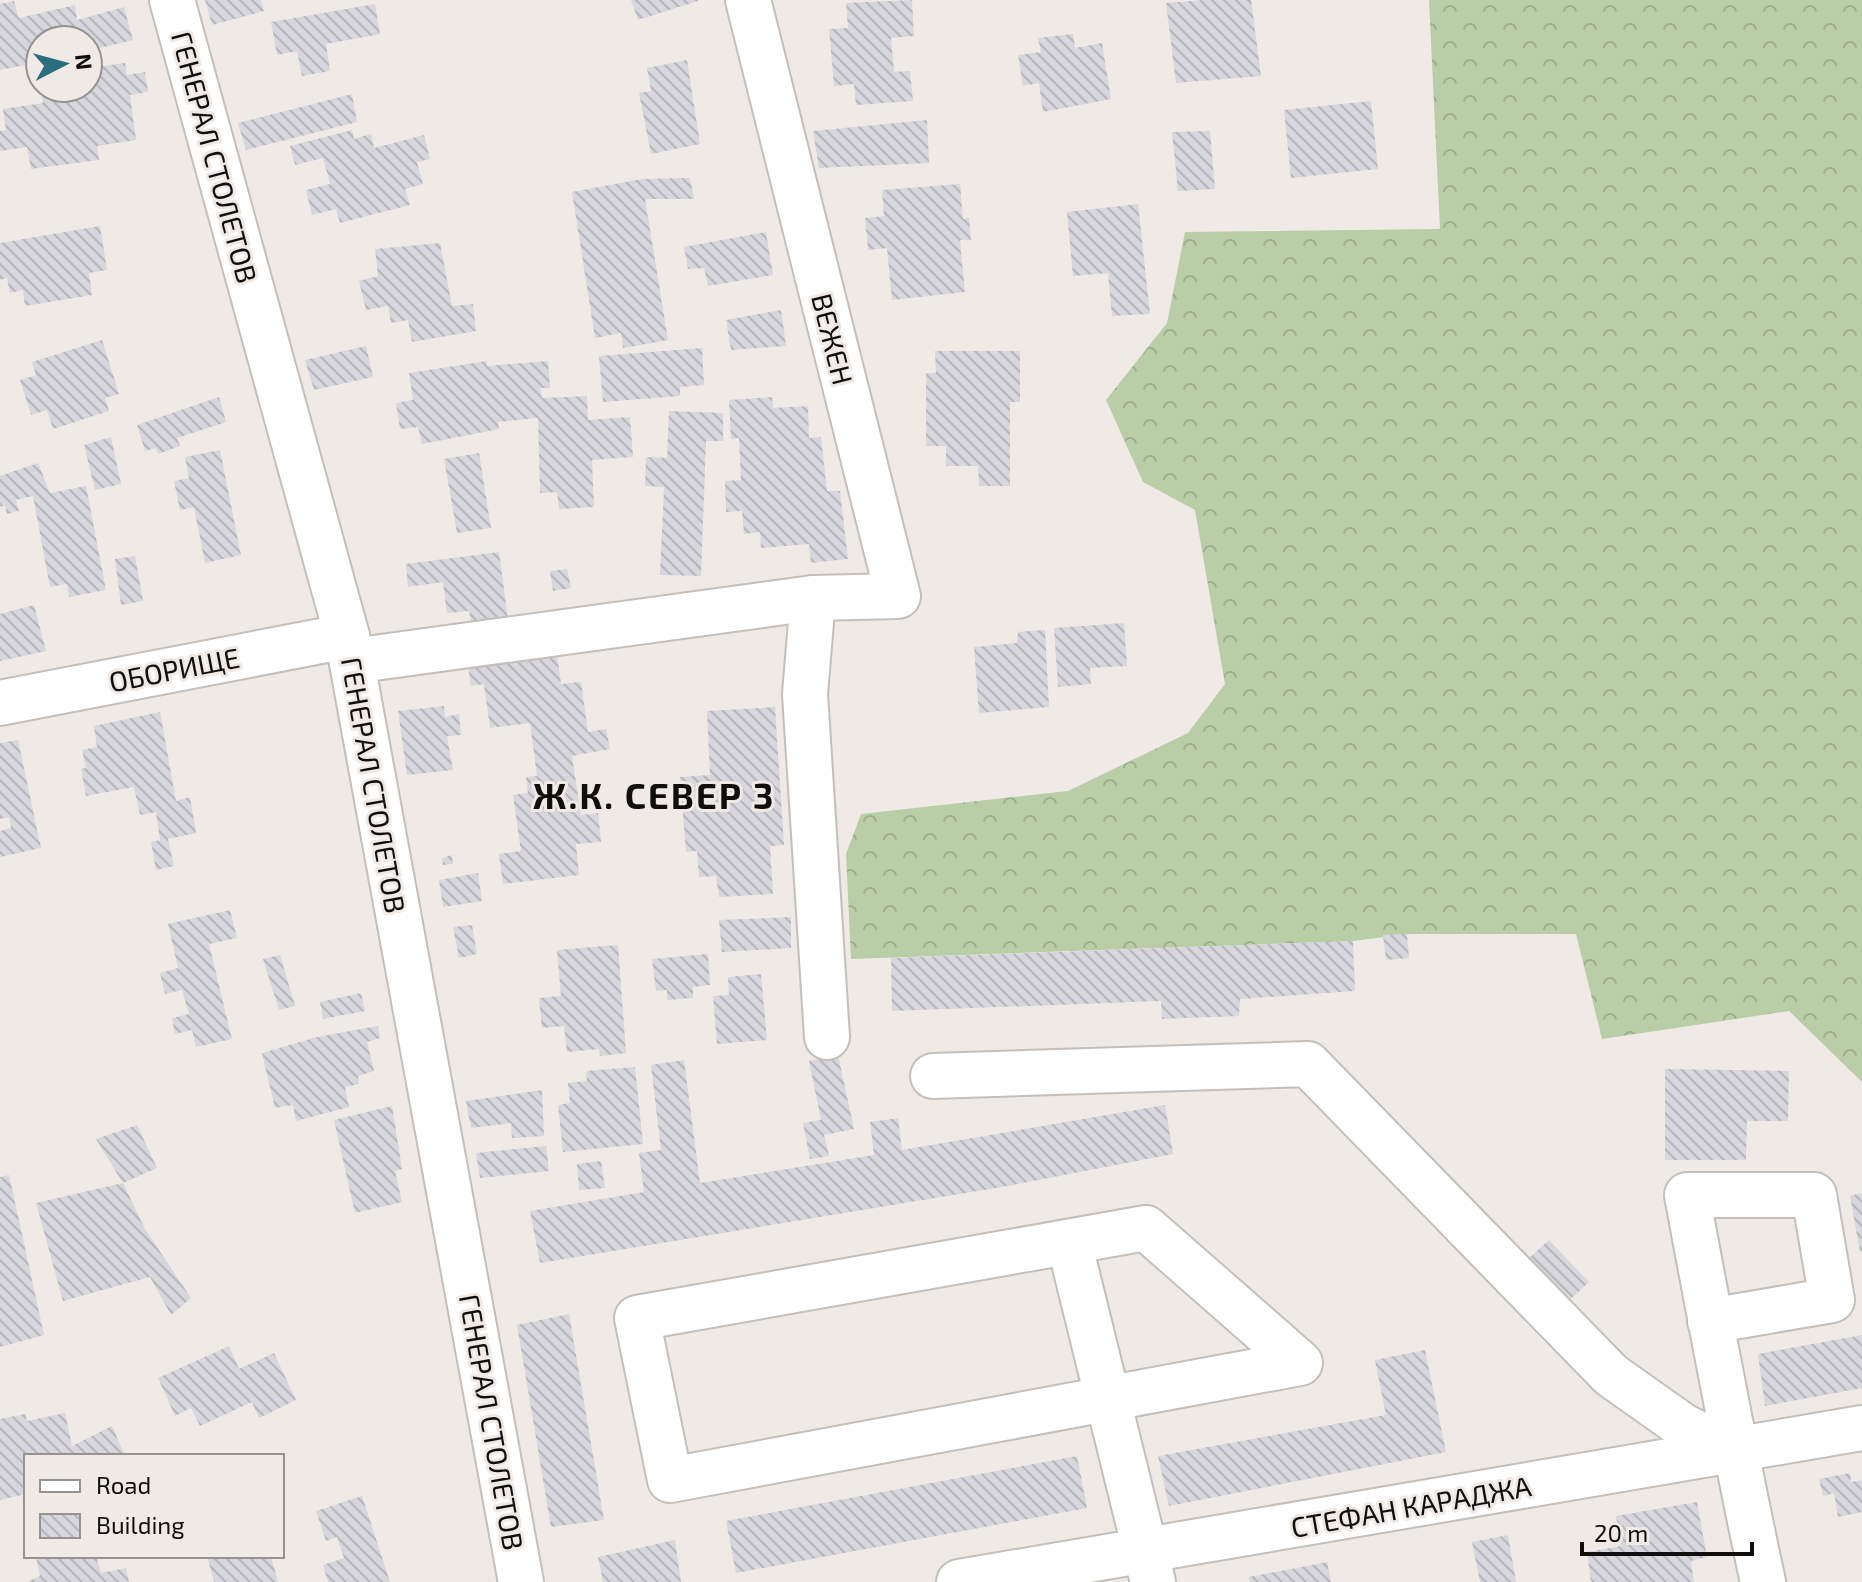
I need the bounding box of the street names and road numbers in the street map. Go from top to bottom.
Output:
street label: ГЕНЕРАЛ СТОЛЕТОВ [165,27,265,287]
street label: ВЕЖЕН [805,290,861,388]
street label: ОБОРИЩЕ [106,640,242,698]
street label: ГЕНЕРАЛ СТОЛЕТОВ [335,654,413,916]
street label: ГЕНЕРАЛ СТОЛЕТОВ [453,1291,531,1553]
street label: СТЕФАН КАРАДЖА [1288,1468,1534,1544]

